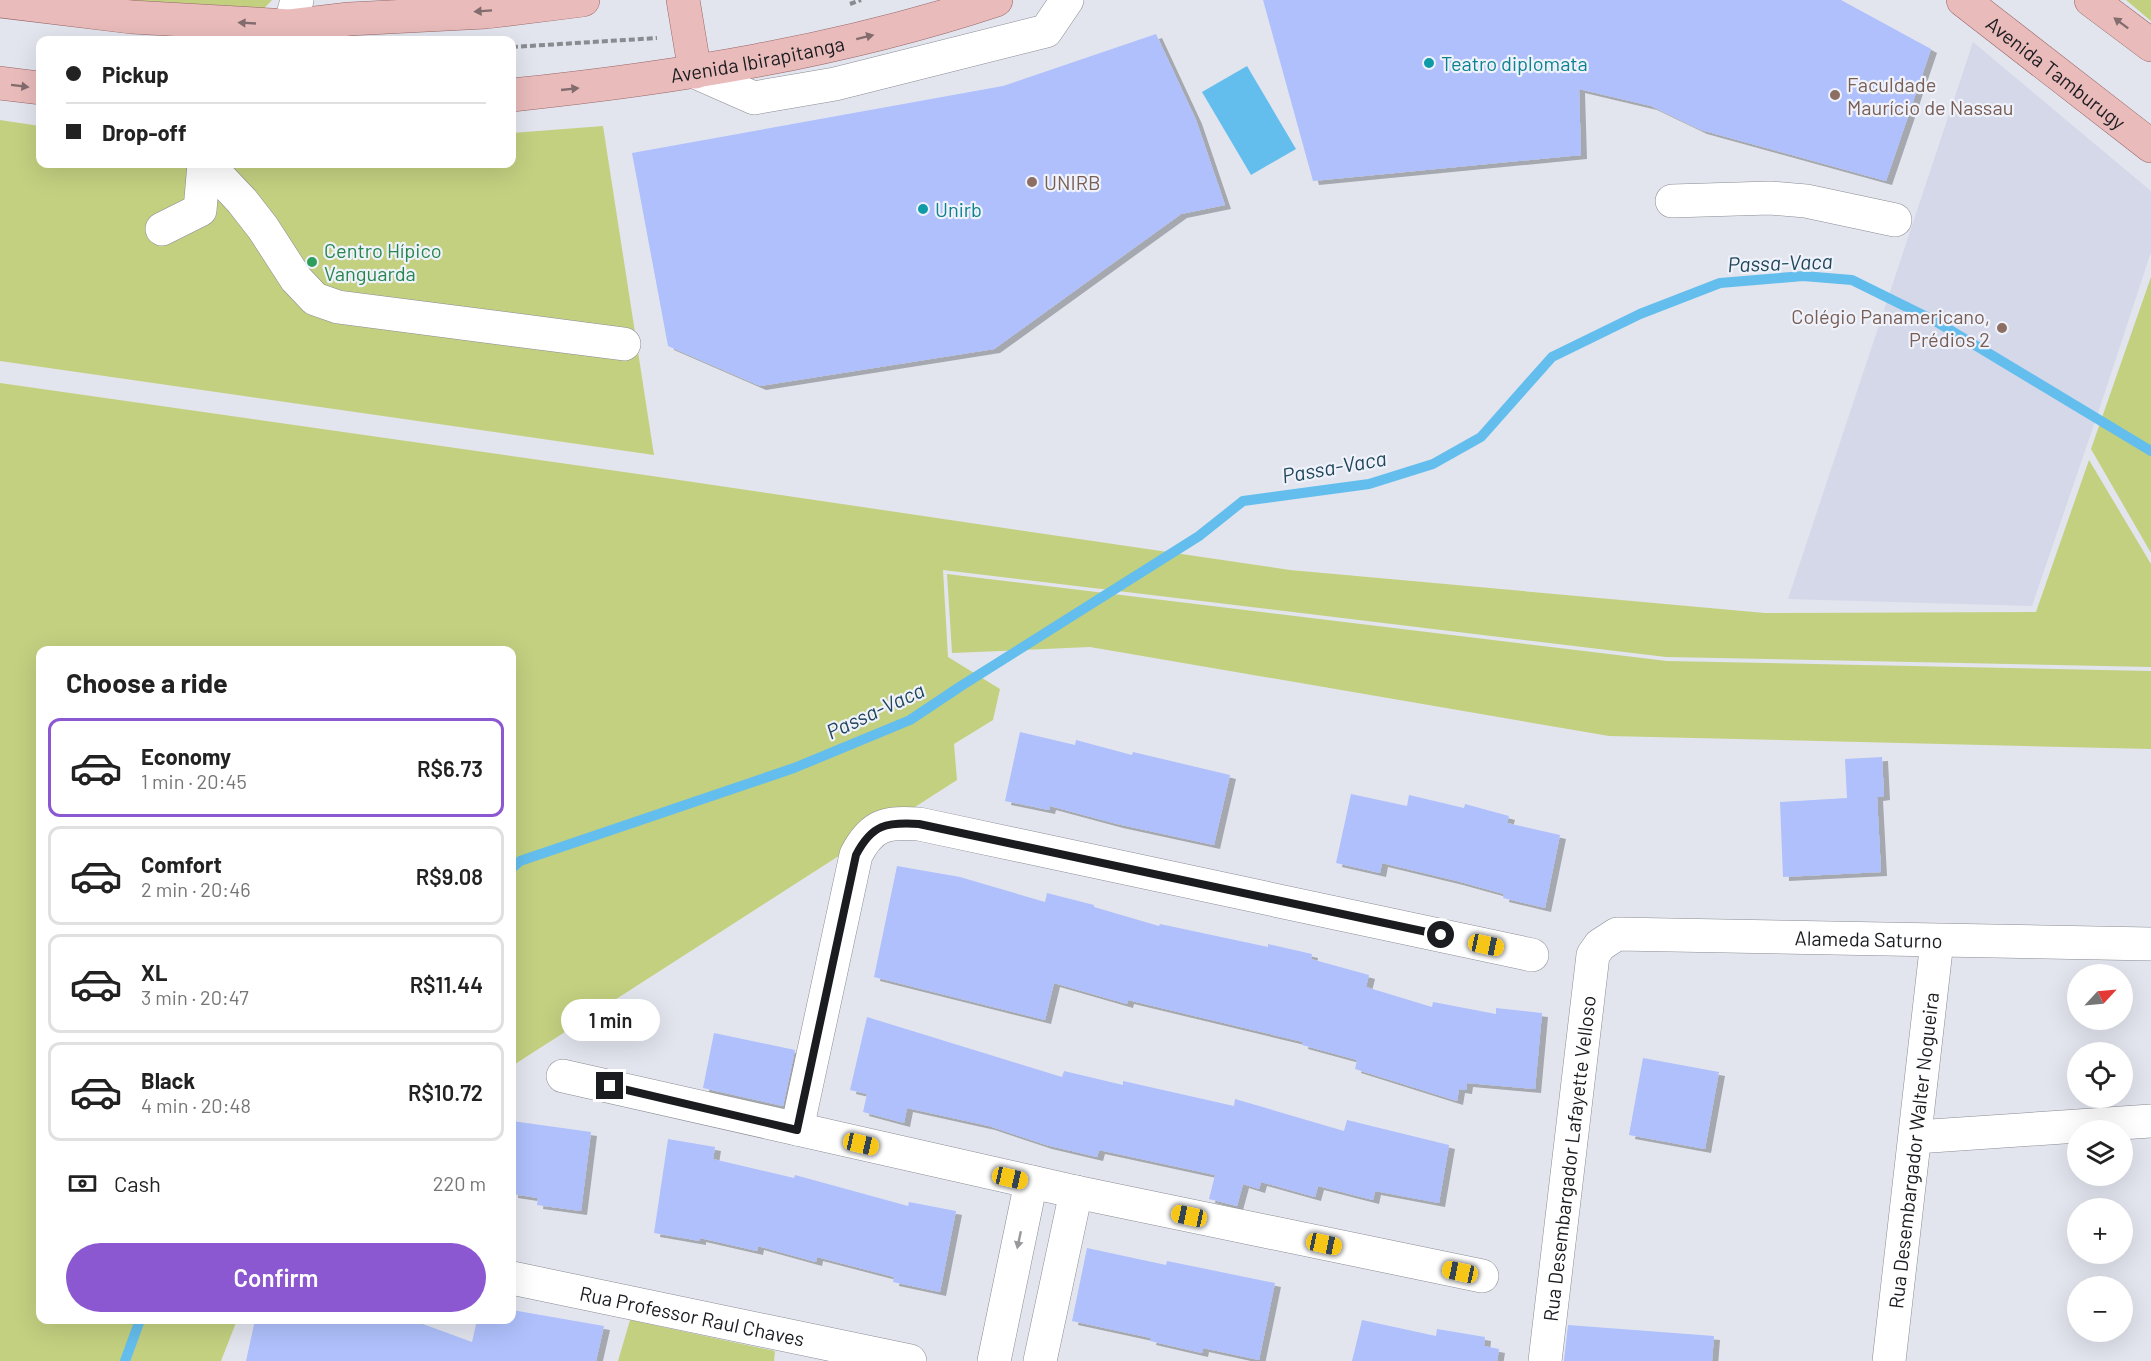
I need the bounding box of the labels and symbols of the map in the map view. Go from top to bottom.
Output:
one-way arrow [473,7,492,16]
street label: Avenida Tamburugy [1982,11,2131,134]
one-way arrow [2114,17,2129,29]
one-way arrow [237,19,256,28]
street label: Avenida Ibirapitanga [669,31,847,87]
one-way arrow [856,32,874,42]
place label: Teatro diplomata [1441,51,1588,75]
marker: Teatro diplomata [1422,56,1436,70]
place label: Faculdade Maurício de Nassau [1847,72,2013,119]
one-way arrow [11,81,30,91]
one-way arrow [560,84,579,94]
marker: Faculdade Maurício de Nassau [1828,88,1842,102]
place label: UNIRB [1044,170,1100,194]
marker: UNIRB [1025,175,1039,189]
place label: Unirb [935,197,982,221]
marker: Unirb [916,202,930,216]
place label: Centro Hípico Vanguarda [324,238,442,285]
water label: Passa-Vaca [1727,248,1833,276]
marker: Centro Hípico Vanguarda [305,255,319,269]
place label: Colégio Panamericano, Prédios 2 [1791,304,1990,351]
marker: Colégio Panamericano, Prédios 2 [1995,321,2009,335]
water label: Passa-Vaca [1280,445,1388,487]
water label: Passa-Vaca [822,676,928,744]
route start [1427,921,1454,948]
street label: Alameda Saturno [1795,925,1943,952]
car [1467,932,1505,958]
north arrow [2067,964,2133,1030]
street label: Rua Desembargador Walter Nogueira [1883,991,1943,1310]
street label: Rua Desembargador Lafayette Velloso [1538,994,1600,1323]
callout: 1 min [560,999,660,1041]
route end [596,1072,623,1099]
car [841,1131,881,1157]
car [990,1165,1030,1191]
car [1170,1203,1208,1229]
one-way arrow [1014,1230,1024,1249]
car [1305,1231,1343,1257]
car [1441,1259,1479,1285]
street label: Rua Professor Raul Chaves [578,1280,807,1351]

